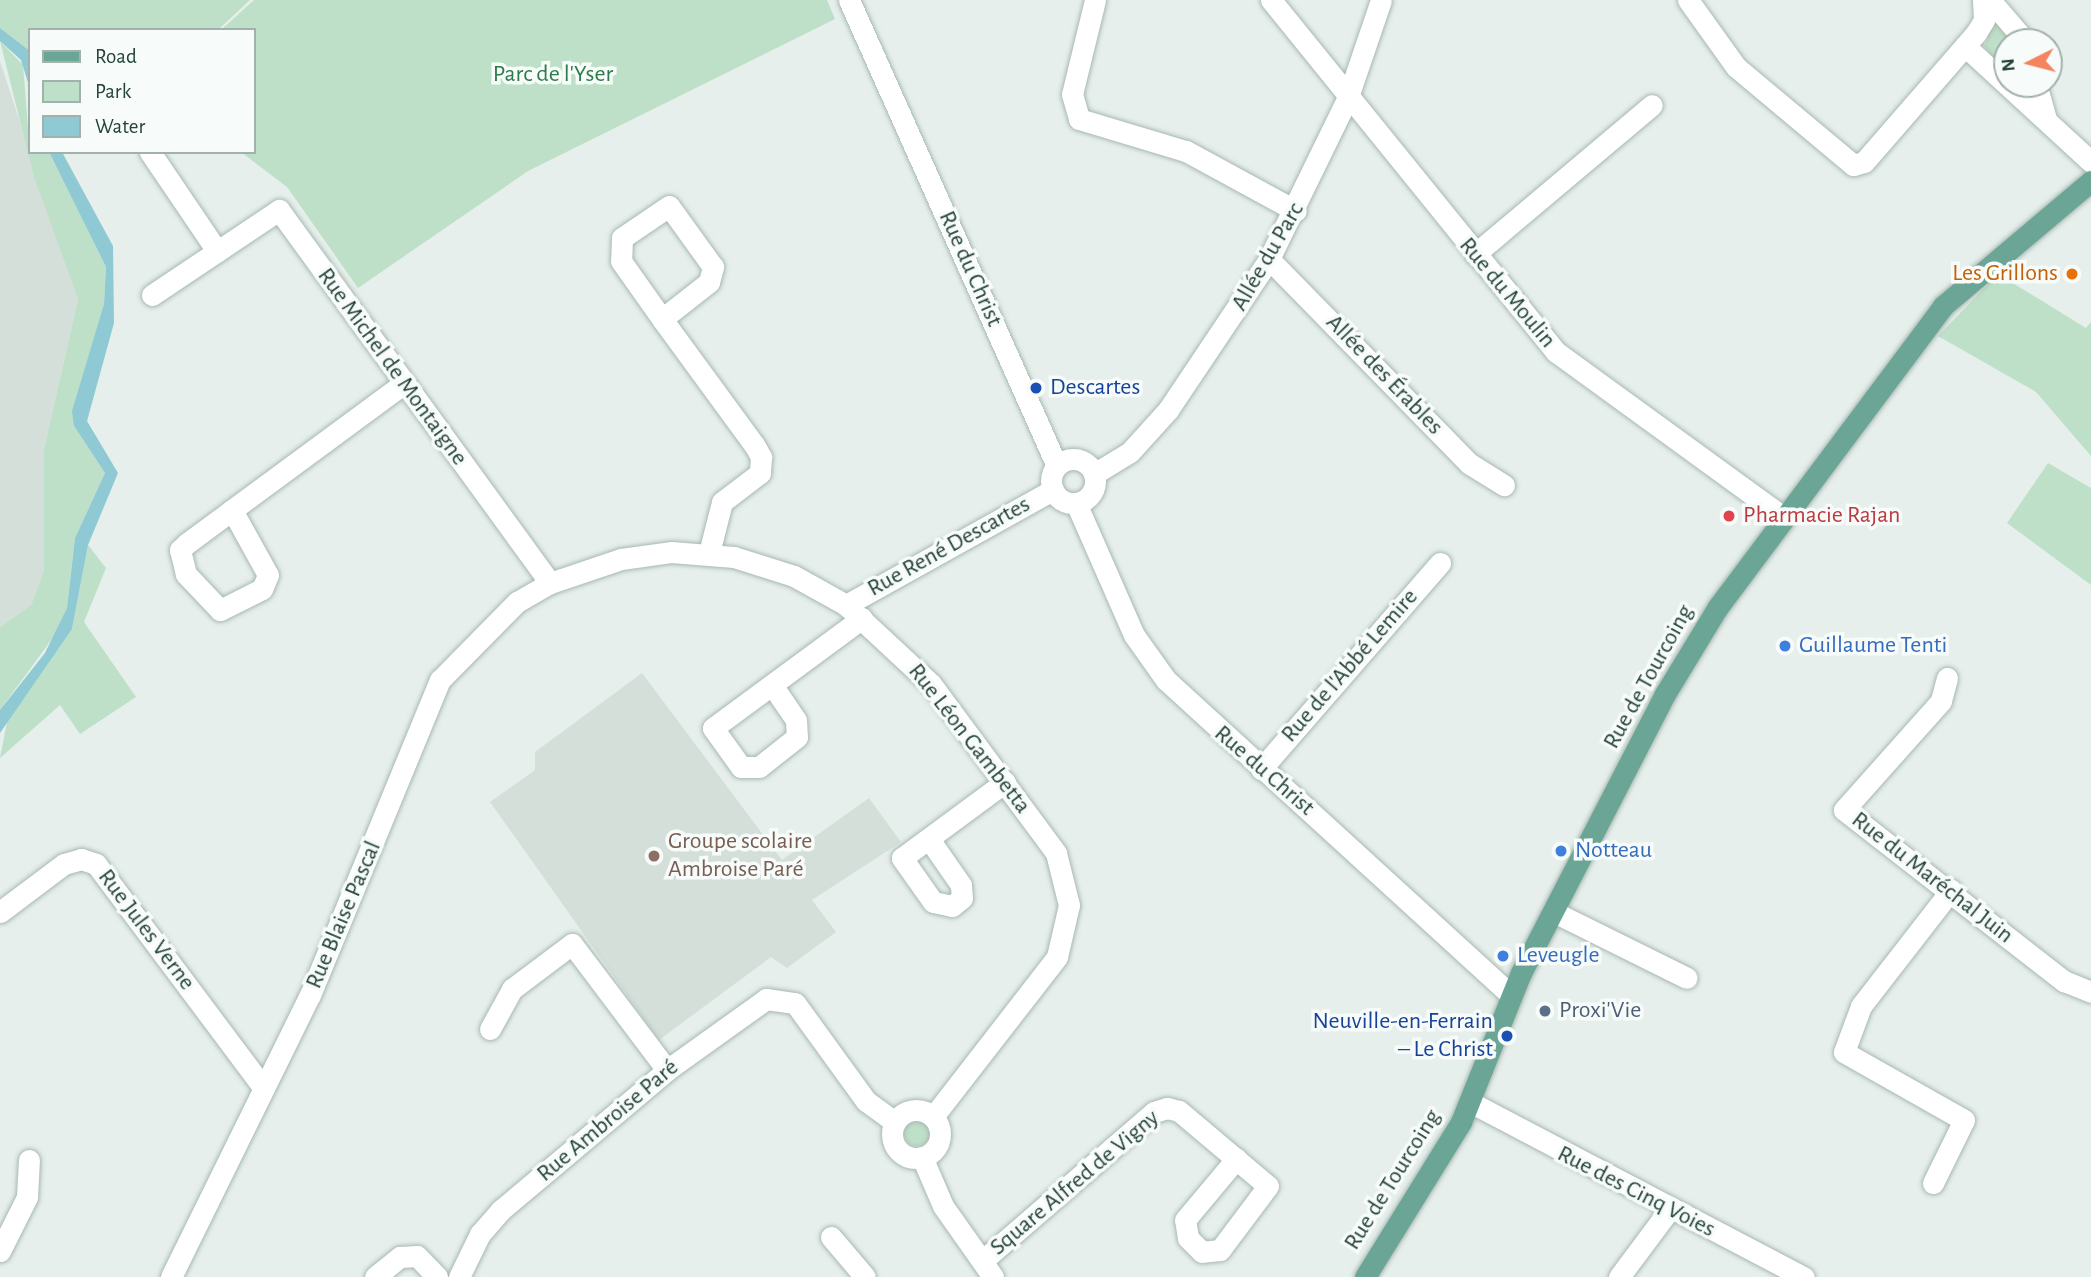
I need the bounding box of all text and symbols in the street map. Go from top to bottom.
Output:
legend [28,28,256,154]
north arrow [1993,28,2063,98]
text: Road [95,46,137,67]
text: N [1998,57,2019,73]
park label: Parc de l'Yser [493,61,613,89]
text: Park [95,81,131,102]
text: Water [95,116,145,137]
street label: Allée du Parc [1225,198,1311,316]
street label: Rue du Christ [932,207,1008,331]
street label: Rue du Moulin [1452,232,1562,354]
place label: Les Grillons [1952,260,2058,288]
street label: Rue Michel de Montaigne [311,263,473,471]
marker: Les Grillons [2064,266,2080,282]
street label: Allée des Érables [1319,309,1449,441]
place label: Descartes [1050,374,1140,402]
marker: Descartes [1028,380,1044,396]
street label: Rue René Descartes [863,490,1035,604]
place label: Pharmacie Rajan [1743,502,1900,530]
marker: Pharmacie Rajan [1721,508,1737,524]
street label: Rue de l'Abbé Lemire [1275,583,1425,749]
street label: Rue de Tourcoing [1598,600,1700,754]
place label: Guillaume Tenti [1799,632,1947,660]
marker: Guillaume Tenti [1777,638,1793,654]
street label: Rue Léon Gambetta [901,658,1037,820]
street label: Rue du Christ [1208,720,1320,822]
street label: Rue du Maréchal Juin [1845,806,2019,950]
place label: Groupe scolaire Ambroise Paré [668,828,812,884]
street label: Rue Blaise Pascal [300,837,388,993]
place label: Notteau [1575,837,1652,865]
marker: Notteau [1553,843,1569,859]
marker: Groupe scolaire Ambroise Paré [646,848,662,864]
street label: Rue Jules Verne [91,864,201,996]
place label: Leveugle [1517,942,1600,970]
marker: Leveugle [1495,948,1511,964]
place label: Proxi'Vie [1559,997,1641,1025]
marker: Proxi'Vie [1537,1003,1553,1019]
place label: Neuville-en-Ferrain – Le Christ [1313,1008,1493,1064]
marker: Neuville-en-Ferrain – Le Christ [1499,1028,1515,1044]
street label: Rue Ambroise Paré [531,1053,685,1189]
street label: Square Alfred de Vigny [985,1104,1165,1262]
street label: Rue de Tourcoing [1338,1104,1448,1256]
street label: Rue des Cinq Voies [1552,1140,1720,1244]

